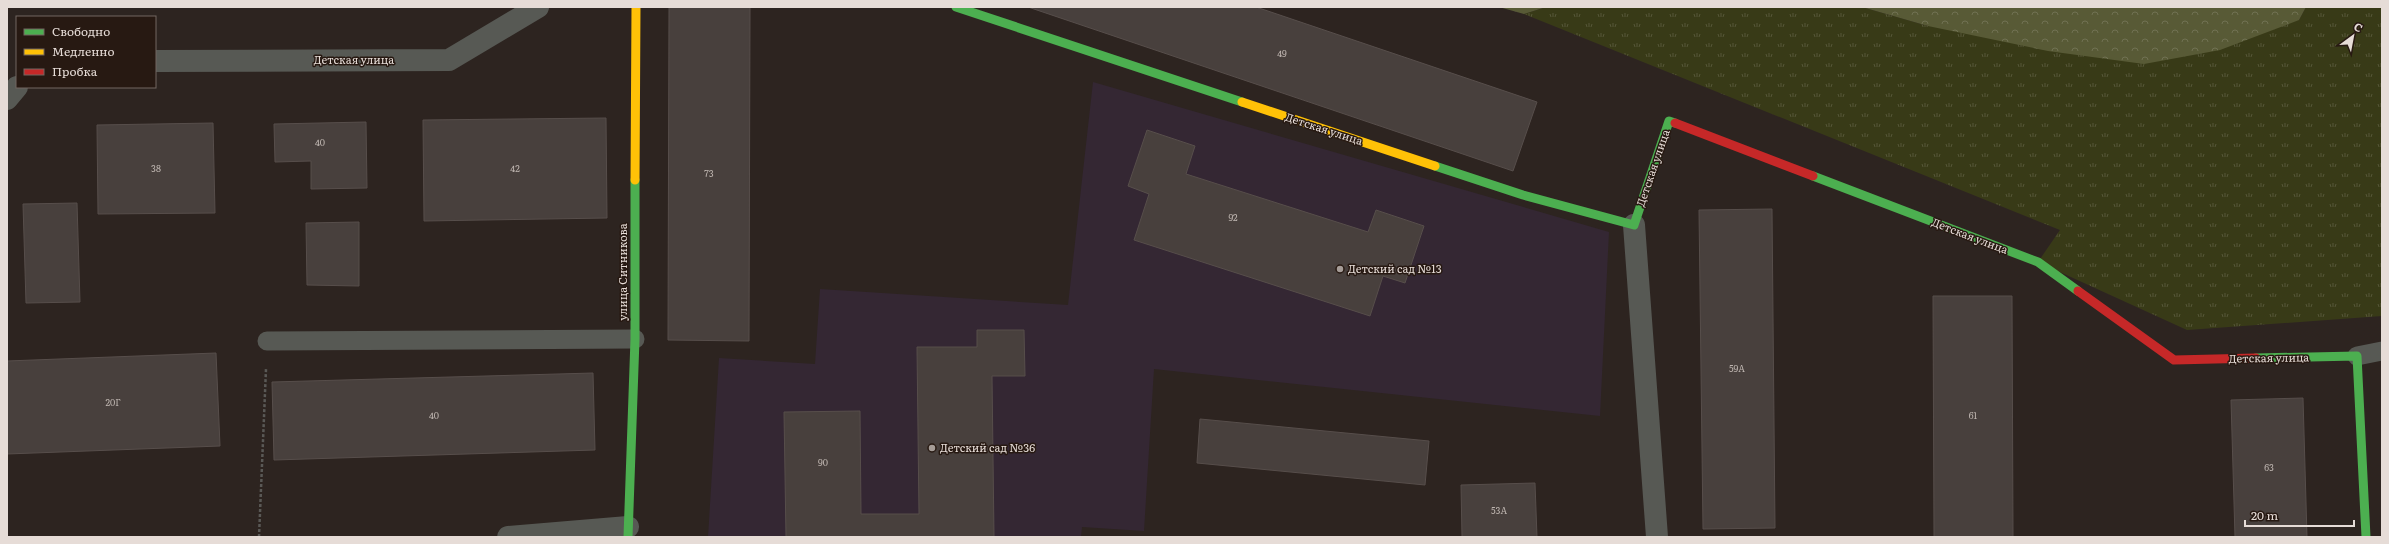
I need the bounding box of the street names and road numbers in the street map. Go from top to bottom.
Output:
street label: Детская улица [314,51,394,67]
street label: Детская улица [1284,108,1365,148]
street label: Детская улица [1631,127,1673,208]
street label: Детская улица [1930,213,2011,257]
street label: улица Ситникова [614,223,630,321]
street label: Детская улица [2229,348,2309,366]

